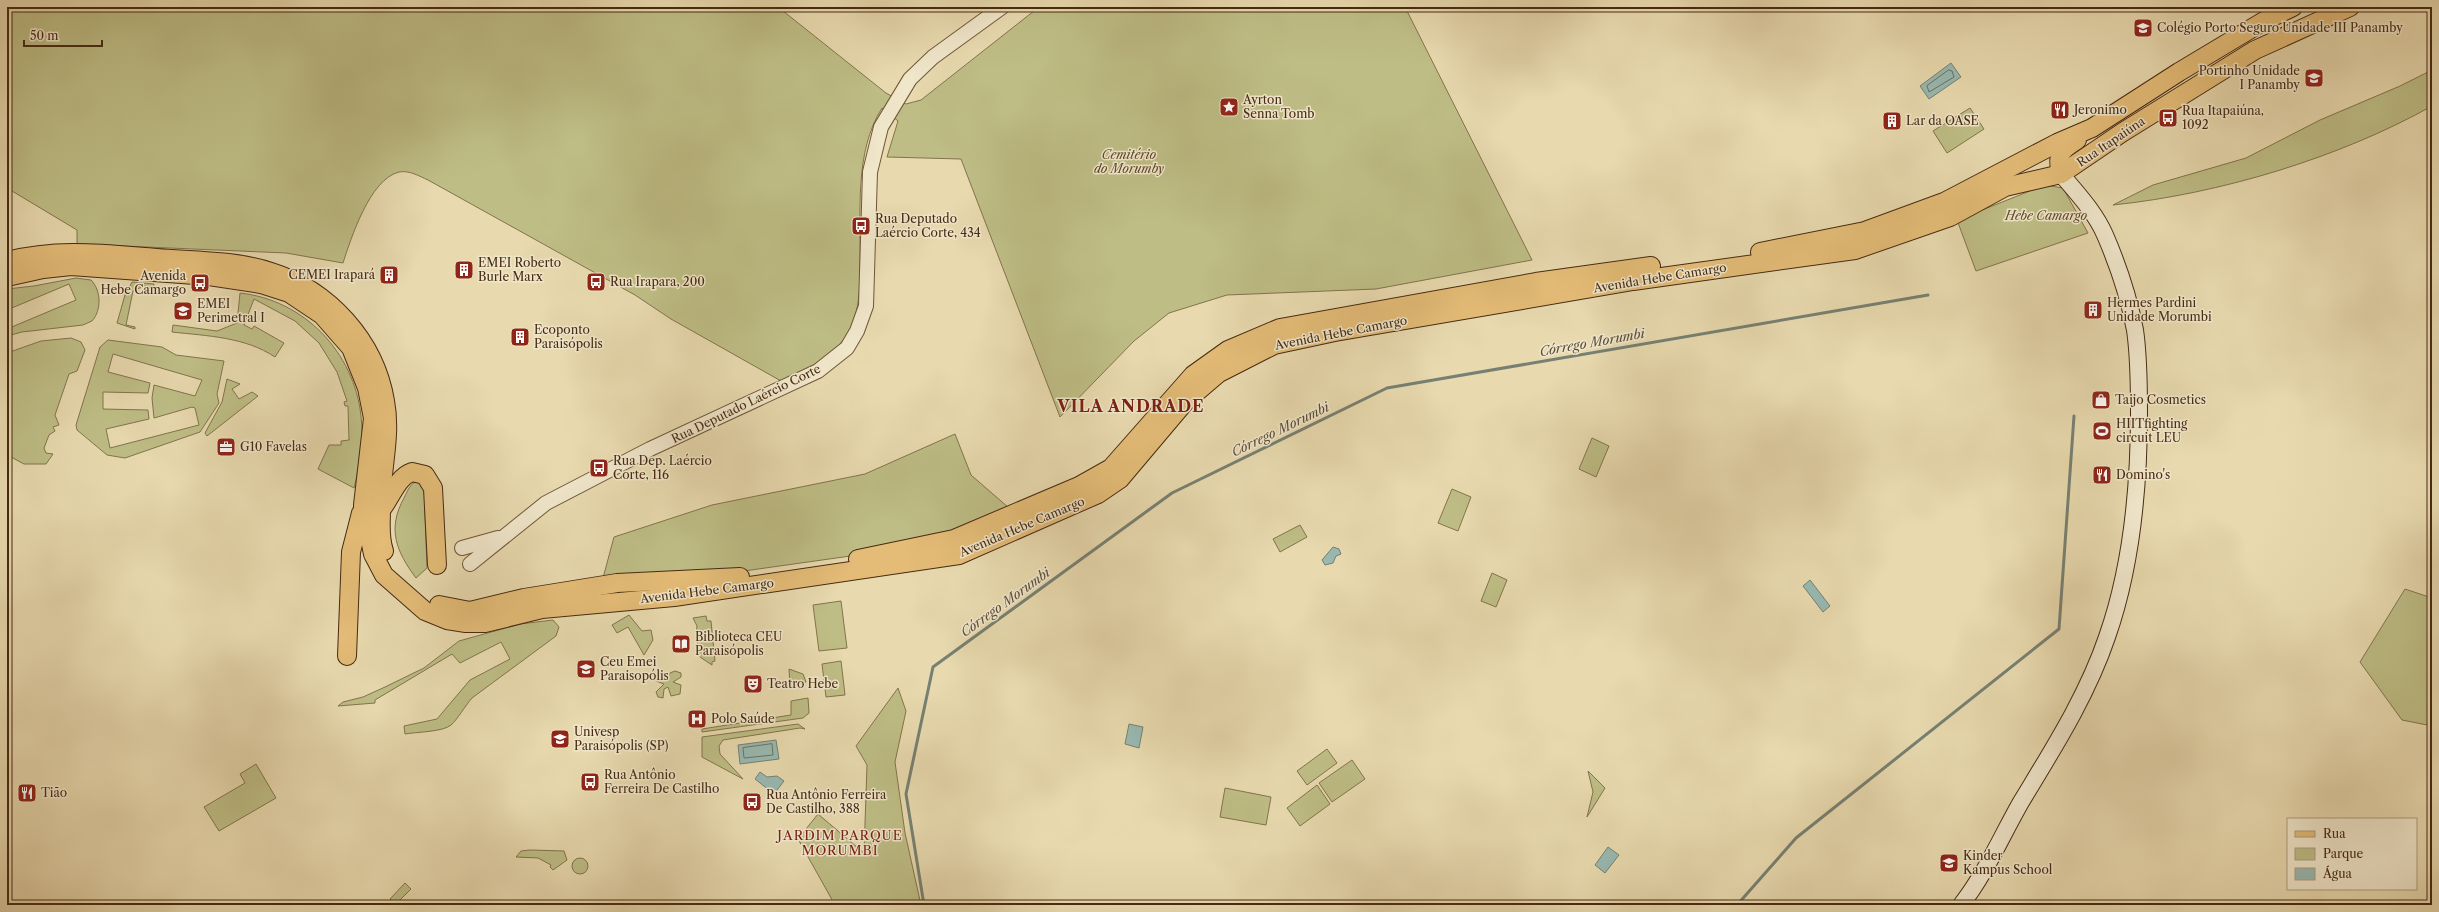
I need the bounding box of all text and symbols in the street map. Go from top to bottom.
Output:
school or university icon: Colégio Porto Seguro Unidade III Panamby [2132,17,2154,39]
place label: Colégio Porto Seguro Unidade III Panamby [2157,20,2403,35]
scale bar [24,22,102,48]
text: 50 m [30,28,59,43]
place label: Portinho Unidade I Panamby [2199,63,2300,92]
school or university icon: Portinho Unidade I Panamby [2303,67,2325,89]
place label: Ayrton Senna Tomb [1242,92,1315,121]
place icon: Ayrton Senna Tomb [1218,96,1240,118]
restaurant icon: Jeronimo [2049,99,2071,121]
place label: Jeronimo [2072,102,2127,117]
place label: Rua Itapaiúna, 1092 [2182,103,2264,132]
bus stop icon: Rua Itapaiúna, 1092 [2157,107,2179,129]
building icon: Lar da OASE [1881,110,1903,132]
place label: Lar da OASE [1906,113,1979,128]
street label: Rua Itapaiúna [2074,113,2148,170]
park label: Cemitério do Morumby [1094,147,1164,176]
park label: Hebe Camargo [2004,208,2087,223]
place label: Rua Deputado Laércio Corte, 434 [875,211,981,240]
bus stop icon: Rua Deputado Laércio Corte, 434 [850,215,872,237]
place label: EMEI Roberto Burle Marx [478,255,561,284]
building icon: EMEI Roberto Burle Marx [453,259,475,281]
street label: Avenida Hebe Camargo [1591,260,1728,296]
building icon: CEMEI Irapará [378,264,400,286]
place label: CEMEI Irapará [288,267,376,282]
place label: Avenida Hebe Camargo [100,268,187,297]
bus stop icon: Rua Irapara, 200 [585,271,607,293]
bus stop icon: Avenida Hebe Camargo [189,272,211,294]
place label: Rua Irapara, 200 [610,274,705,289]
place label: Hermes Pardini Unidade Morumbi [2107,295,2212,324]
place label: EMEI Perimetral I [197,296,265,325]
building icon: Hermes Pardini Unidade Morumbi [2082,299,2104,321]
school or university icon: EMEI Perimetral I [172,300,194,322]
street label: Avenida Hebe Camargo [1272,312,1408,353]
place label: Ecoponto Paraisópolis [534,322,603,351]
water label: Córrego Morumbi [1538,325,1647,359]
building icon: Ecoponto Paraisópolis [509,326,531,348]
street label: Rua Deputado Laércio Corte [669,361,823,446]
shop icon: Taijo Cosmetics [2090,389,2112,411]
place label: Taijo Cosmetics [2115,392,2206,407]
district label: VILA ANDRADE [1056,396,1205,416]
water label: Córrego Morumbi [1229,398,1332,460]
place label: HIITfighting circuit LEU [2116,416,2188,445]
sports icon: HIITfighting circuit LEU [2091,420,2113,442]
office icon: G10 Favelas [215,436,237,458]
place label: G10 Favelas [240,439,307,454]
place label: Rua Dep. Laércio Corte, 116 [613,453,712,482]
bus stop icon: Rua Dep. Laércio Corte, 116 [588,457,610,479]
restaurant icon: Domino's [2091,464,2113,486]
place label: Domino's [2116,467,2170,482]
street label: Avenida Hebe Camargo [956,493,1087,560]
water label: Córrego Morumbi [957,564,1054,640]
street label: Avenida Hebe Camargo [638,575,775,606]
place label: Biblioteca CEU Paraisópolis [695,629,782,658]
library icon: Biblioteca CEU Paraisópolis [670,633,692,655]
place label: Ceu Emei Paraisopólis [600,654,669,683]
school or university icon: Ceu Emei Paraisopólis [575,658,597,680]
theatre icon: Teatro Hebe [742,673,764,695]
place label: Teatro Hebe [767,676,839,691]
hospital icon: Polo Saúde [686,708,708,730]
place label: Polo Saúde [711,711,775,726]
place label: Univesp Paraisópolis (SP) [574,724,669,753]
school or university icon: Univesp Paraisópolis (SP) [549,728,571,750]
place label: Rua Antônio Ferreira De Castilho [604,767,719,796]
bus stop icon: Rua Antônio Ferreira De Castilho [579,771,601,793]
restaurant icon: Tião [16,782,38,804]
place label: Tião [41,785,67,800]
place label: Rua Antônio Ferreira De Castilho, 388 [766,787,887,816]
bus stop icon: Rua Antônio Ferreira De Castilho, 388 [741,791,763,813]
legend [2287,818,2417,890]
text: Rua [2323,826,2346,841]
district label: JARDIM PARQUE MORUMBI [775,827,903,858]
text: Parque [2323,846,2364,861]
place label: Kinder Kampus School [1963,848,2053,877]
school or university icon: Kinder Kampus School [1938,852,1960,874]
text: Água [2322,865,2353,881]

